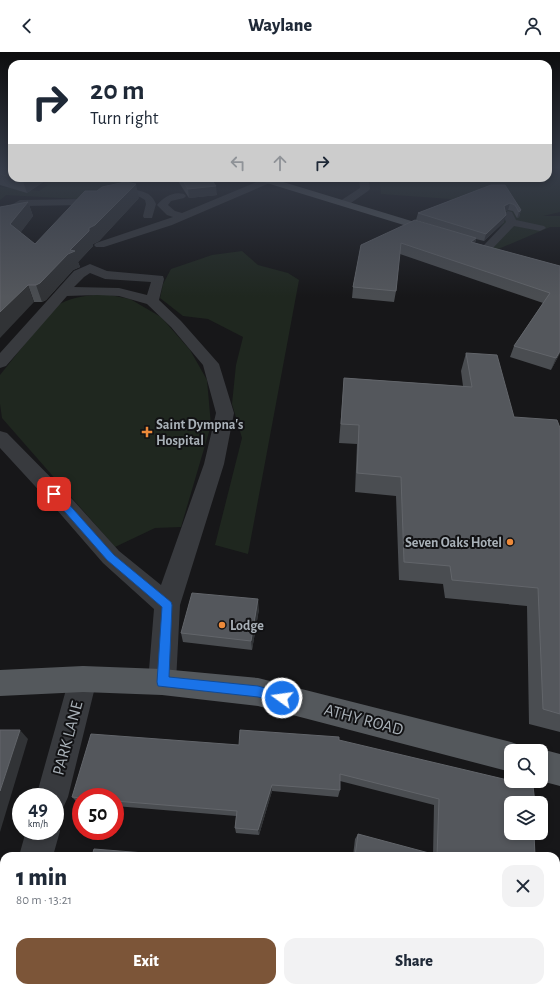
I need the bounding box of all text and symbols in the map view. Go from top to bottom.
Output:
icon: back [16,15,38,37]
icon: person [522,15,544,37]
text: Waylane [248,17,312,35]
icon: right [24,76,76,128]
text: 20 m [90,77,145,105]
text: Turn right [90,110,159,128]
icon: left [227,152,249,174]
icon: ahead [269,152,291,174]
icon: right [311,152,333,174]
place label: Saint Dympna's Hospital [156,418,243,448]
marker: Saint Dympna's Hospital [141,426,153,438]
pin [37,477,71,511]
icon: arrive [43,483,65,505]
place label: Seven Oaks Hotel [405,536,502,550]
marker: Seven Oaks Hotel [505,537,515,547]
place label: Lodge [230,619,264,633]
marker: Lodge [217,620,227,630]
position arrow [261,677,303,719]
street label: PARK LANE [49,699,86,777]
street label: ATHY ROAD [322,701,405,738]
map controls [504,744,548,840]
button: search [504,744,548,788]
speed limit sign: 50 [72,788,124,840]
button: layers [504,796,548,840]
text: 49 [28,799,48,819]
text: km/h [28,819,48,829]
button: close [502,865,544,907]
text: 1 min [16,866,67,890]
text: 80 m · 13:21 [16,894,72,907]
button: Exit [16,938,276,984]
button: Share [284,938,544,984]

